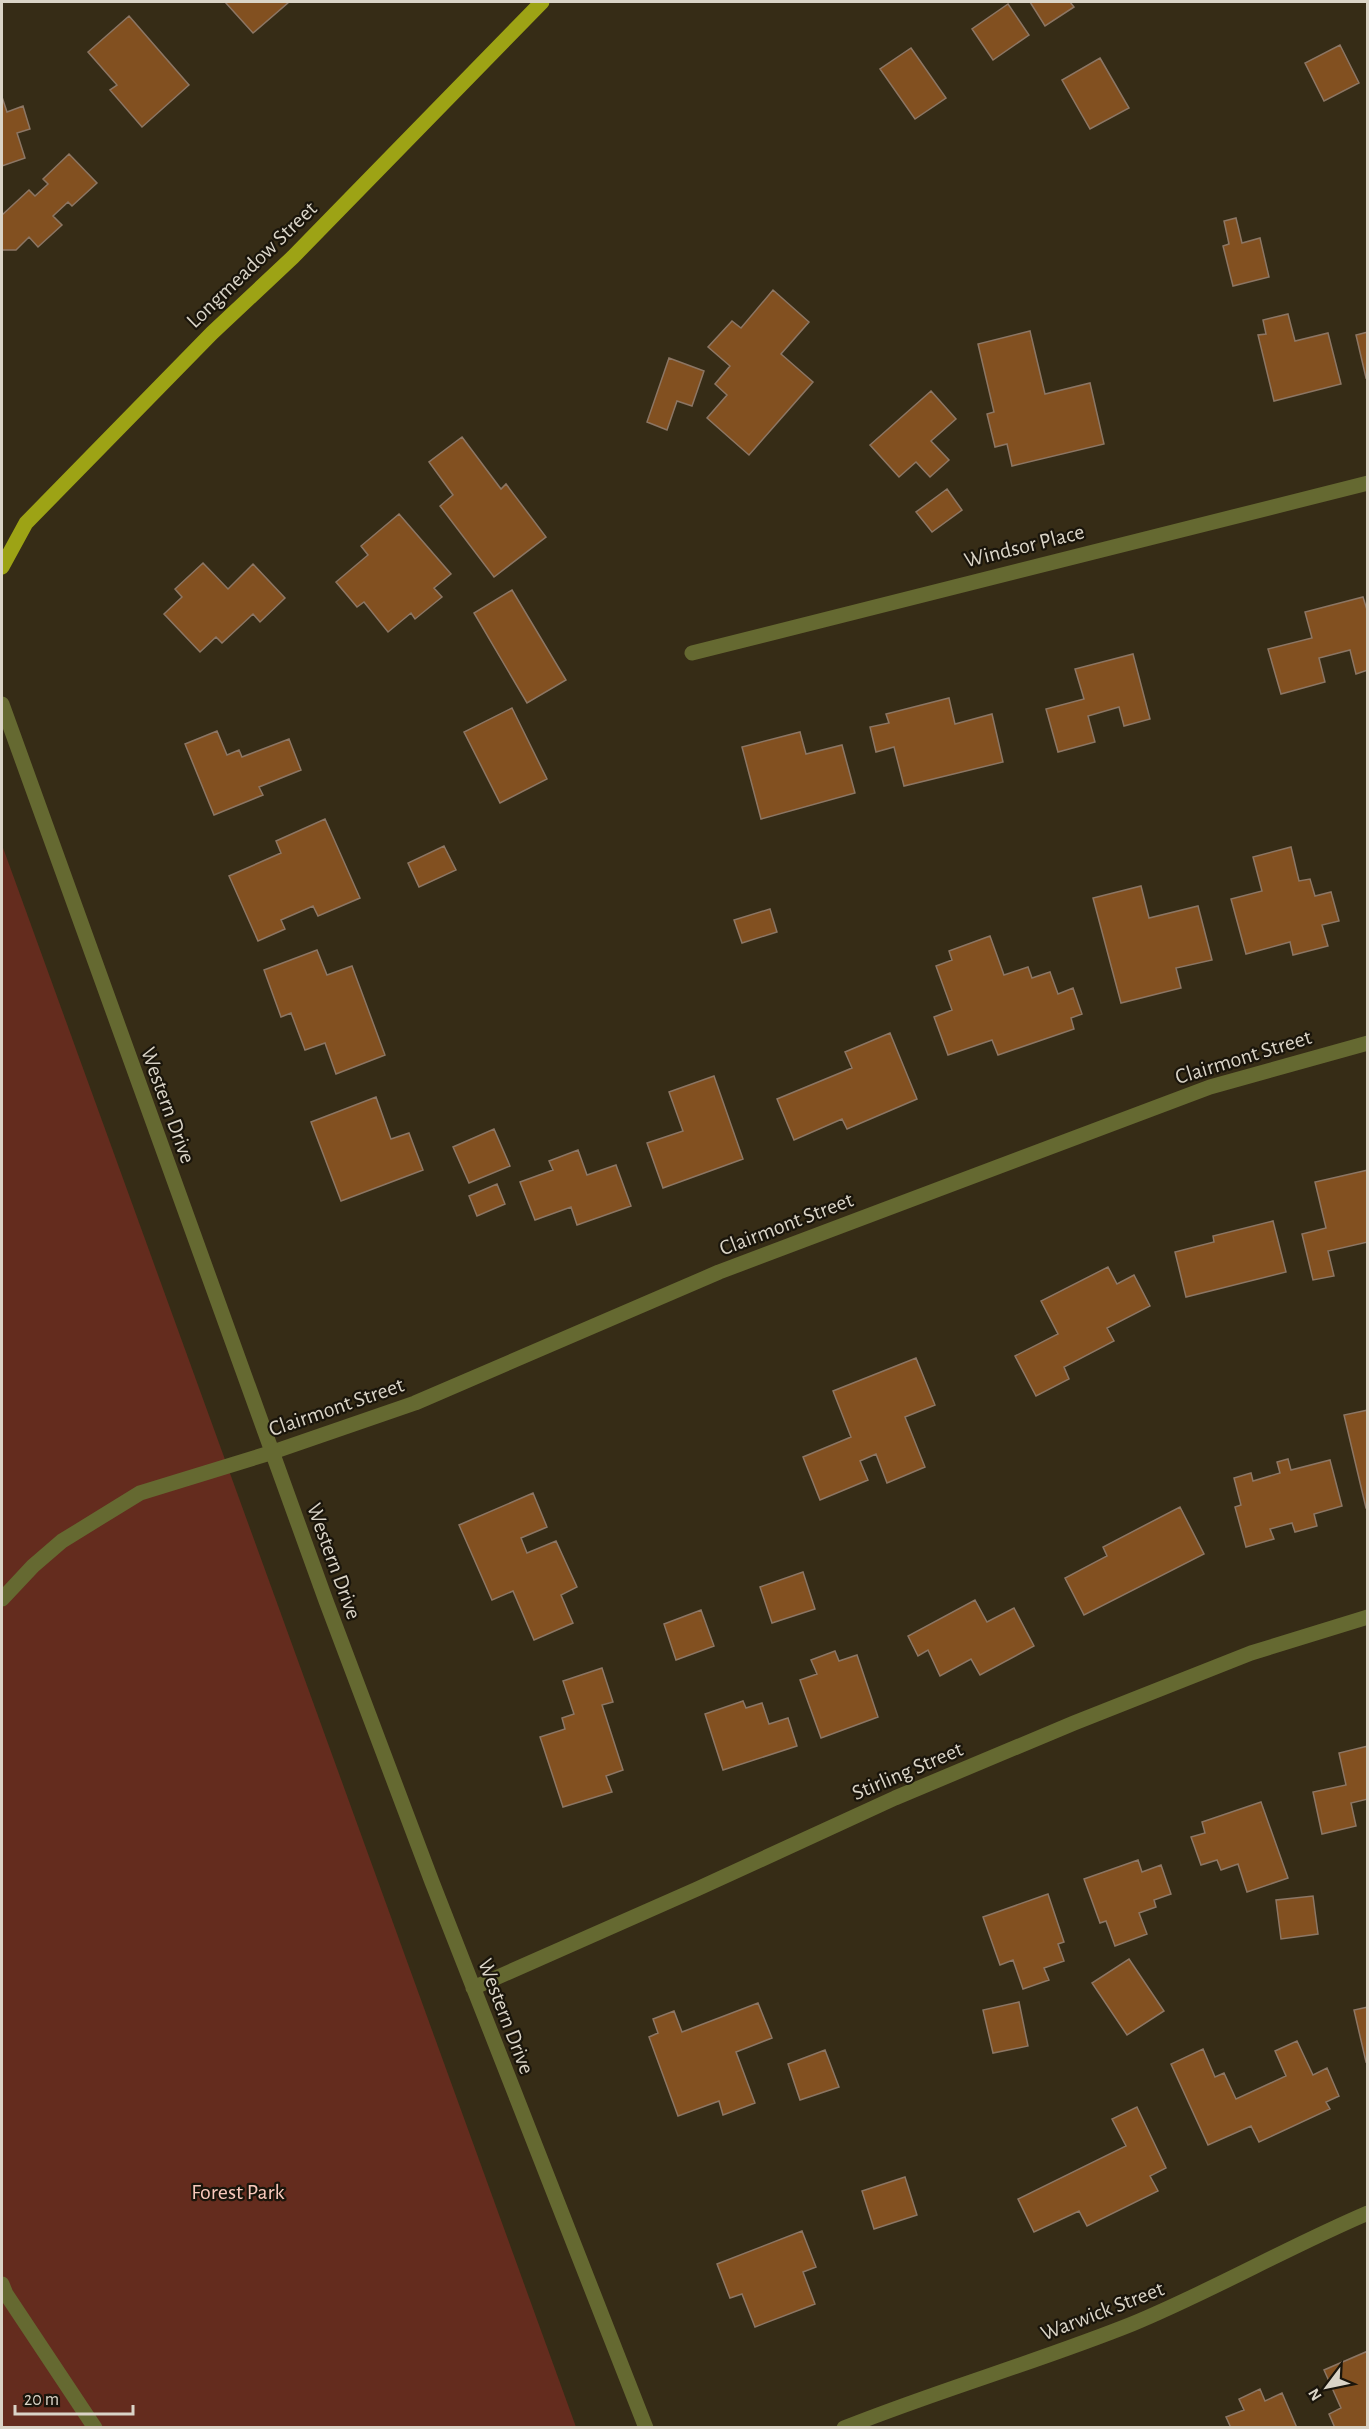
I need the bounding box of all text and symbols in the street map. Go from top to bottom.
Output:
street label: Longmeadow Street [182,197,321,332]
street label: Windsor Place [962,520,1086,571]
street label: Clairmont Street [1172,1026,1314,1088]
street label: Western Drive [137,1044,199,1166]
street label: Clairmont Street [716,1188,856,1260]
street label: Clairmont Street [266,1374,407,1440]
street label: Western Drive [303,1500,365,1622]
street label: Stirling Street [849,1738,966,1804]
street label: Western Drive [474,1956,538,2077]
park label: Forest Park [191,2181,285,2203]
street label: Warwick Street [1038,2277,1167,2344]
north arrow [1297,2357,1357,2417]
scale bar [15,2378,134,2416]
text: N [1305,2385,1325,2403]
text: 20 m [24,2391,59,2409]

